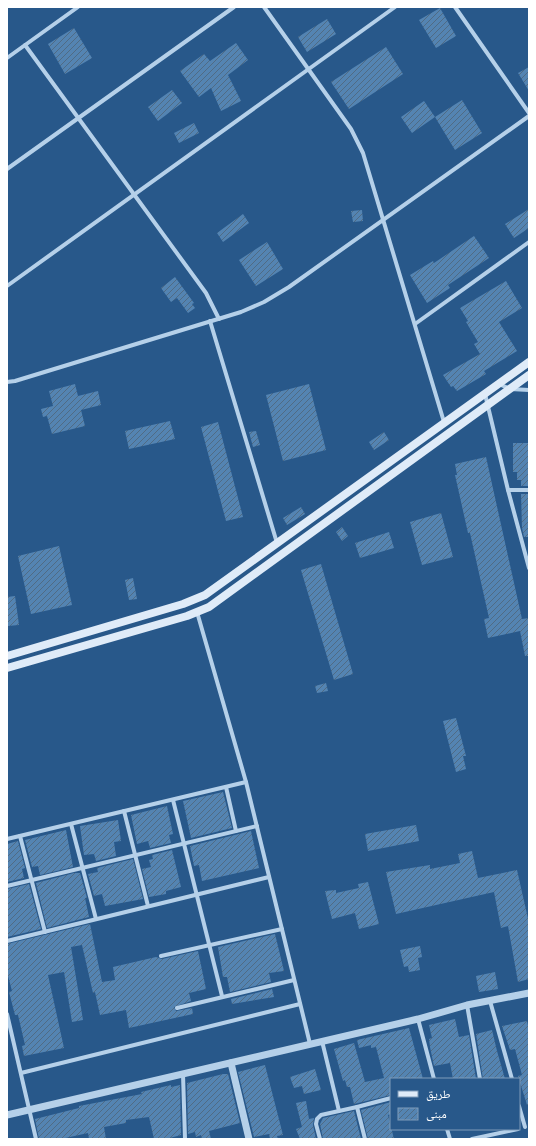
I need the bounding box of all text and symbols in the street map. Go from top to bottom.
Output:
legend [390,1078,520,1130]
text: طريق [426,1087,451,1102]
text: مبنى [426,1107,447,1122]

